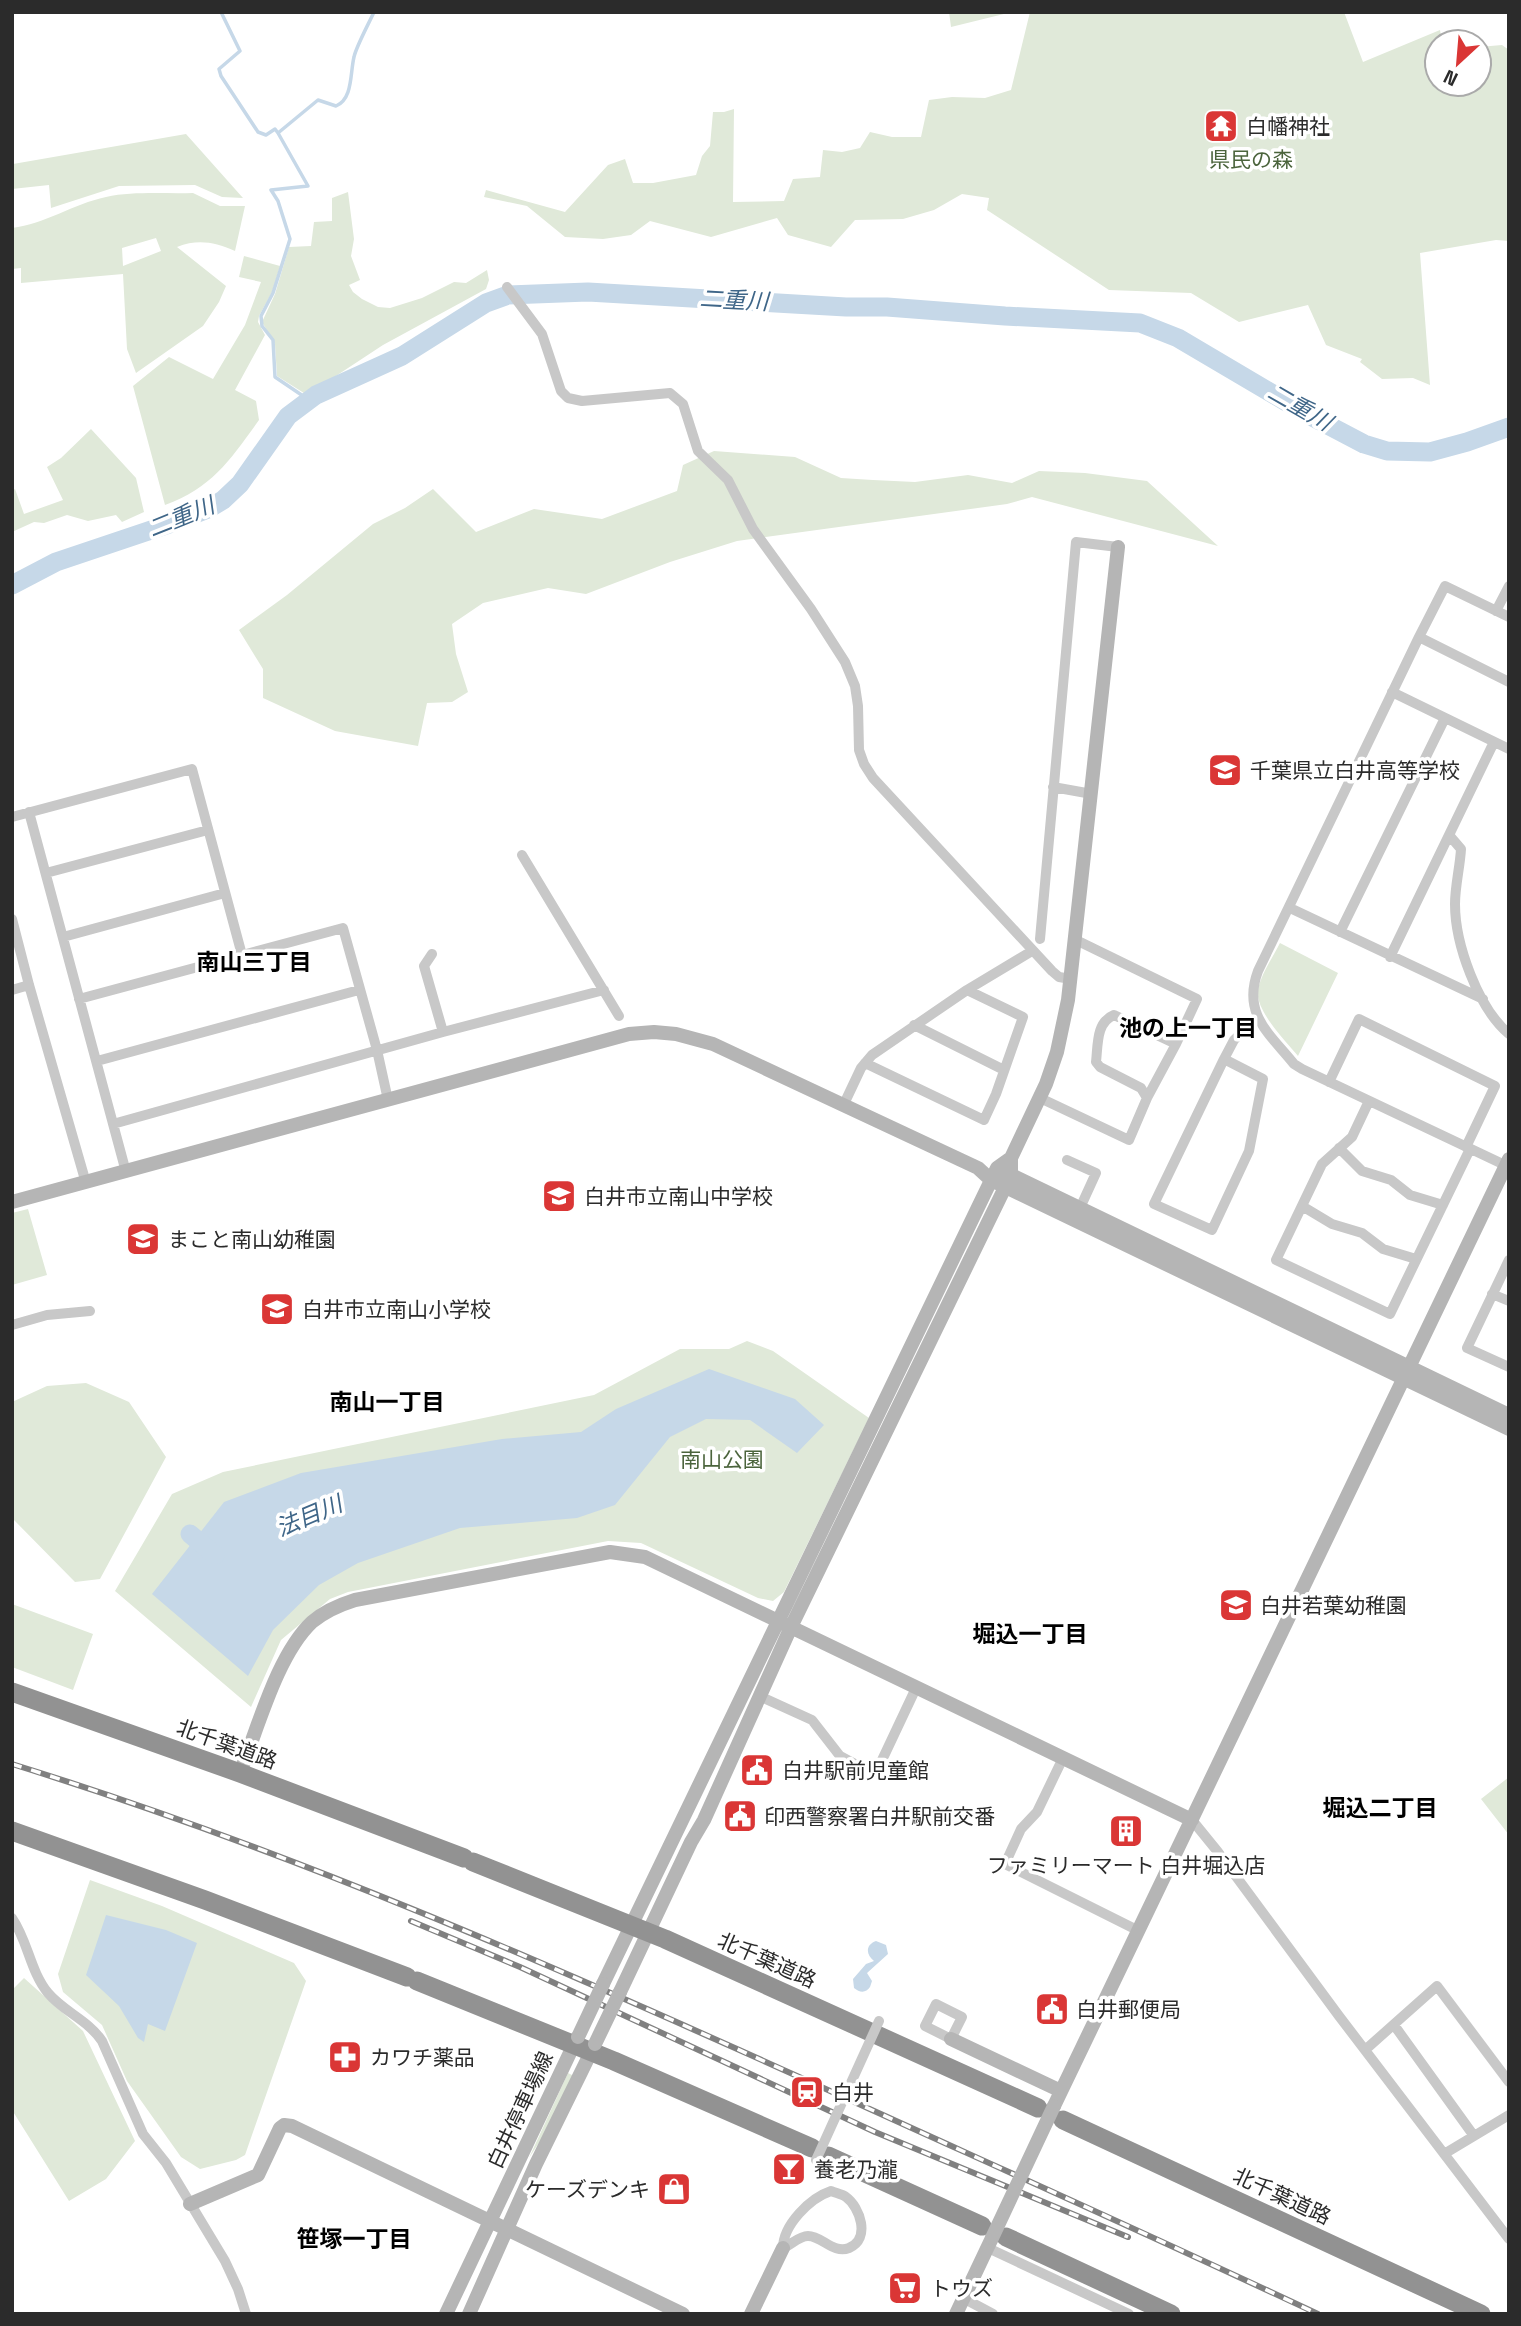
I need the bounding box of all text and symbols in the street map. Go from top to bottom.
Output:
north arrow [1423,28,1493,98]
text: N [1440,64,1462,92]
temple icon: 白幡神社 [1202,107,1240,145]
place label: 白幡神社 [1246,113,1330,140]
park label: 県民の森 [1209,146,1293,173]
water label: 二重川 [699,283,772,317]
water label: 二重川 [1263,377,1340,439]
water label: 二重川 [143,489,221,544]
school or university icon: 千葉県立白井高等学校 [1206,751,1244,789]
place label: 千葉県立白井高等学校 [1250,757,1460,784]
district label: 南山三丁目 [197,947,312,977]
district label: 池の上一丁目 [1119,1013,1257,1043]
school or university icon: 白井市立南山中学校 [540,1177,578,1215]
place label: 白井市立南山中学校 [584,1183,773,1210]
school or university icon: まこと南山幼稚園 [124,1220,162,1258]
place label: まこと南山幼稚園 [168,1226,336,1253]
school or university icon: 白井市立南山小学校 [258,1290,296,1328]
place label: 白井市立南山小学校 [302,1296,491,1323]
district label: 南山一丁目 [330,1387,445,1417]
park label: 南山公園 [680,1446,764,1473]
water label: 法目川 [271,1488,349,1543]
school or university icon: 白井若葉幼稚園 [1217,1586,1255,1624]
place label: 白井若葉幼稚園 [1260,1592,1407,1619]
district label: 堀込一丁目 [973,1619,1088,1649]
street label: 北千葉道路 [173,1713,281,1775]
public building icon: 白井駅前児童館 [738,1751,776,1789]
place label: 白井駅前児童館 [782,1757,929,1784]
district label: 堀込二丁目 [1323,1793,1438,1823]
public building icon: 印西警察署白井駅前交番 [721,1797,759,1835]
place label: 印西警察署白井駅前交番 [764,1803,995,1830]
building icon: ファミリーマート 白井堀込店 [1107,1812,1145,1850]
place label: ファミリーマート 白井堀込店 [987,1852,1265,1879]
street label: 北千葉道路 [714,1926,820,1994]
public building icon: 白井郵便局 [1033,1990,1071,2028]
place label: 白井郵便局 [1076,1996,1181,2023]
pharmacy icon: カワチ薬品 [326,2038,364,2076]
place label: カワチ薬品 [370,2044,475,2071]
street label: 白井停車場線 [481,2047,559,2173]
station icon: 白井 [788,2073,826,2111]
place label: 白井 [832,2079,874,2106]
bar icon: 養老乃瀧 [770,2150,808,2188]
place label: 養老乃瀧 [814,2156,898,2183]
street label: 北千葉道路 [1229,2162,1335,2230]
shop icon: ケーズデンキ [655,2170,693,2208]
place label: ケーズデンキ [525,2176,650,2203]
district label: 笹塚一丁目 [297,2224,412,2254]
supermarket icon: トウズ [886,2269,924,2307]
place label: トウズ [930,2275,993,2302]

